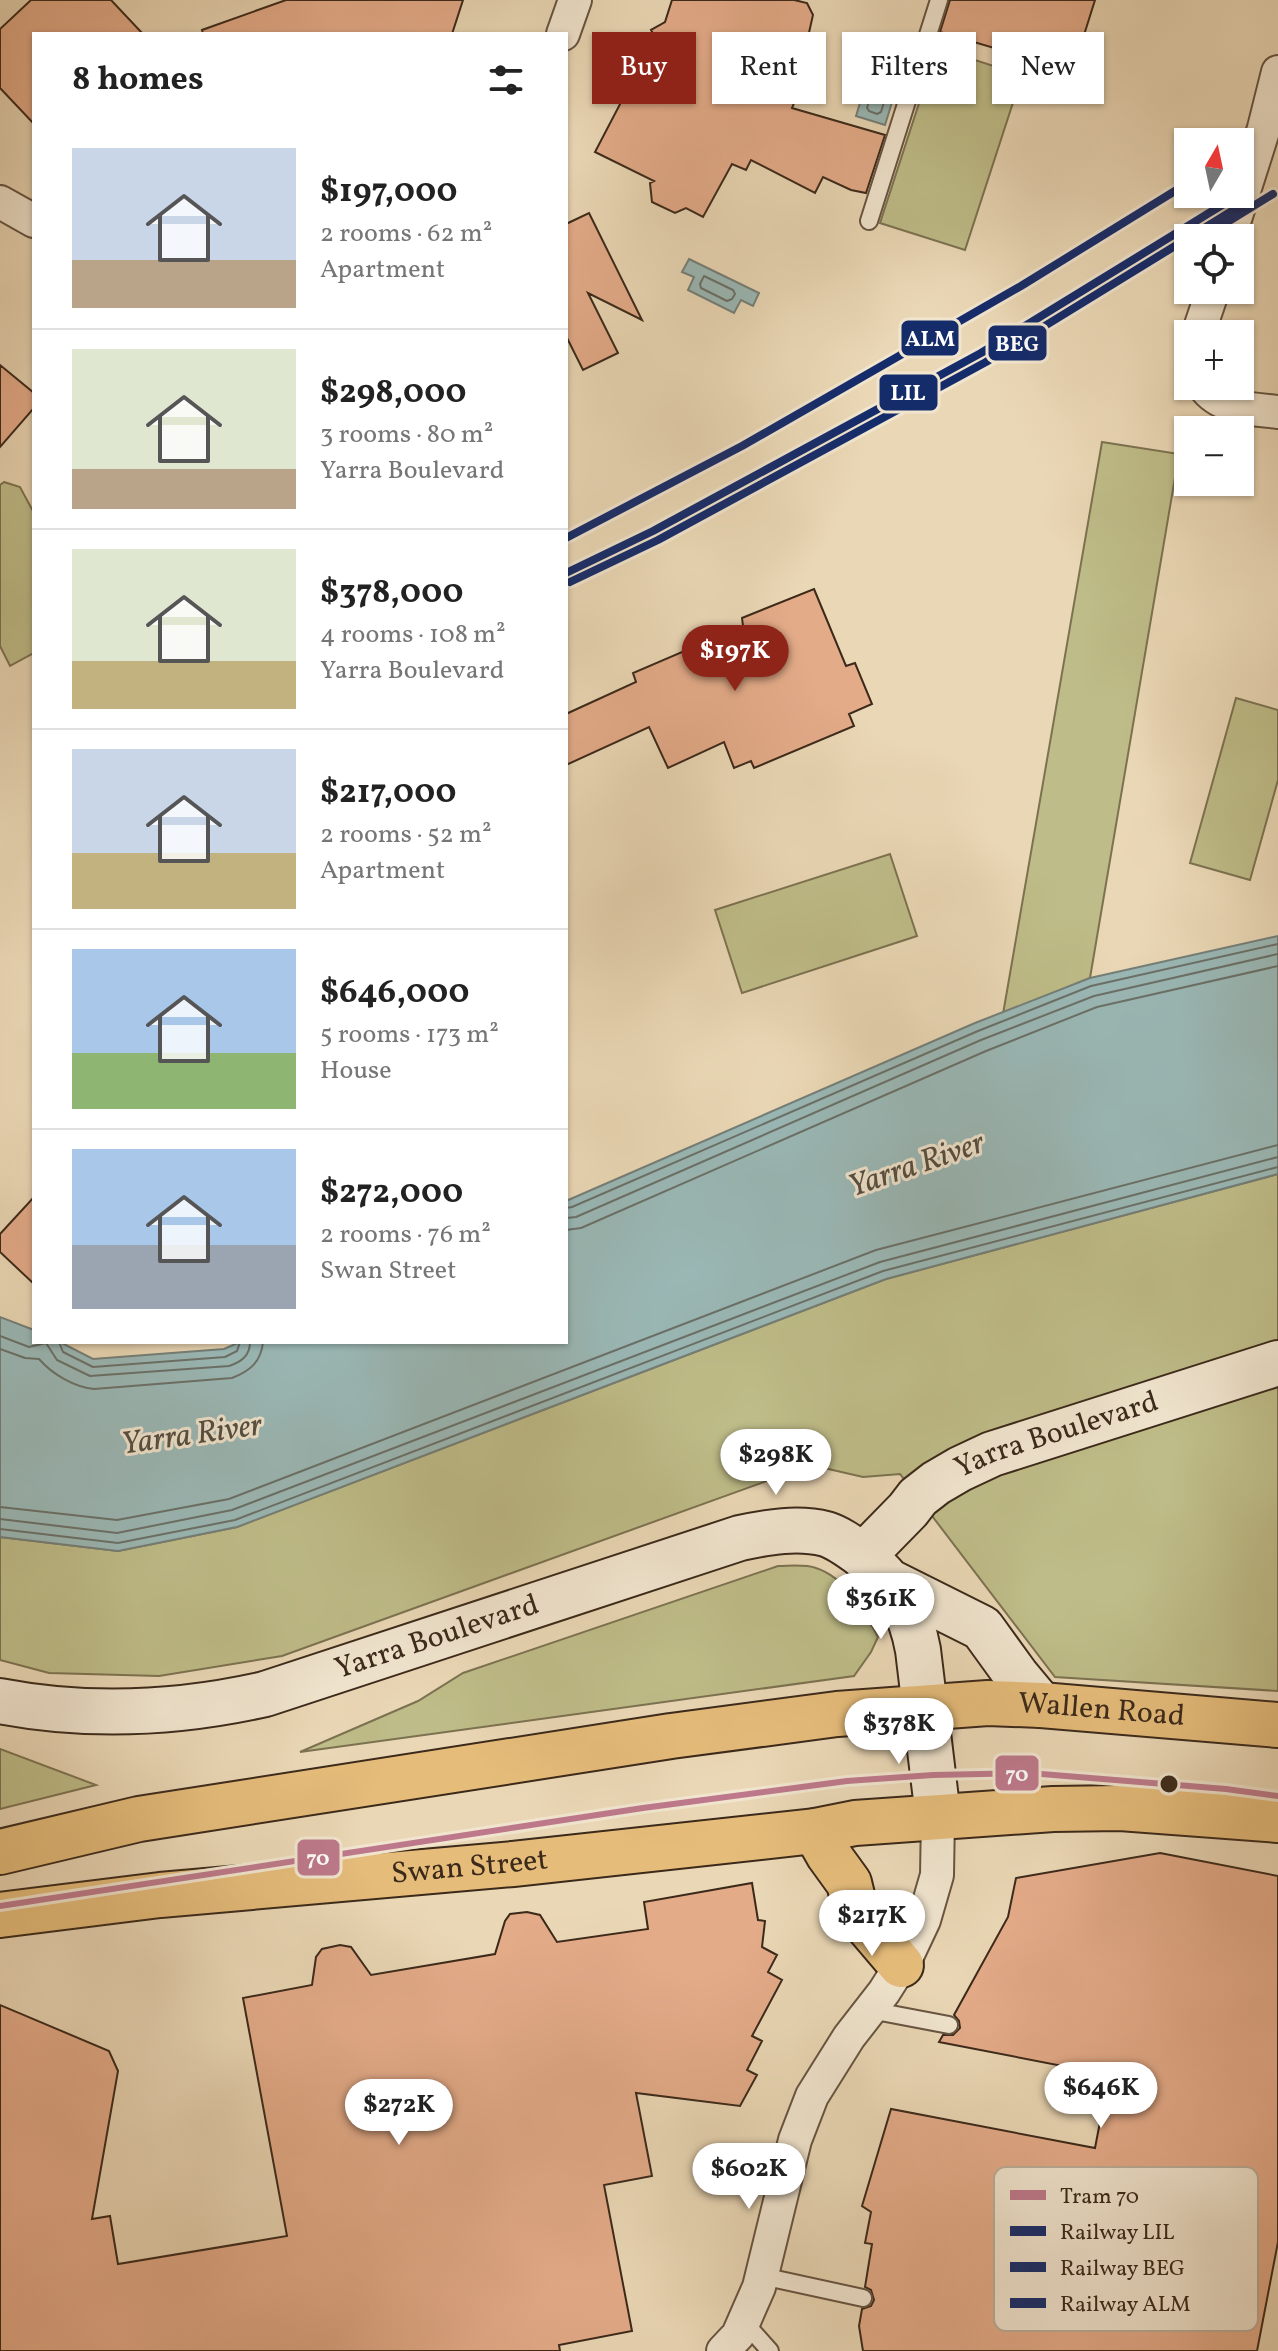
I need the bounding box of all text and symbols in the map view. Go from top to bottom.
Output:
chip: Buy [592,32,696,104]
chip: Rent [712,32,826,104]
chip: Filters [842,32,976,104]
chip: New [992,32,1104,104]
text: 8 homes [72,57,204,104]
icon: filters [484,58,528,102]
north arrow [1174,128,1254,208]
map controls [1174,128,1254,496]
text: $197,000 [320,169,458,216]
icon: home [136,180,232,276]
text: 2 rooms · 62 m² [320,216,492,252]
button: locate [1174,224,1254,304]
text: Apartment [320,252,445,288]
line badge: ALM [900,319,960,357]
button: + [1174,320,1254,400]
line badge: BEG [987,324,1048,362]
text: ALM [905,325,955,356]
text: BEG [995,330,1039,361]
text: $298,000 [320,370,467,417]
line badge: LIL [878,373,939,412]
text: LIL [891,379,925,410]
icon: home [136,381,232,477]
button: − [1174,416,1254,496]
text: 3 rooms · 80 m² [320,417,493,453]
text: Yarra Boulevard [320,453,504,489]
text: $378,000 [320,570,463,617]
icon: home [136,581,232,677]
text: 4 rooms · 108 m² [320,617,506,653]
pin: $197K [679,625,791,693]
text: $197K [700,633,770,669]
text: Yarra Boulevard [320,653,504,689]
text: $217,000 [320,770,456,817]
icon: home [136,781,232,877]
text: 2 rooms · 52 m² [320,817,492,853]
text: Apartment [320,853,445,889]
text: $646,000 [320,970,470,1017]
icon: home [136,981,232,1077]
text: 5 rooms · 173 m² [320,1017,499,1053]
text: House [320,1053,392,1089]
water label: Yarra River [843,1122,992,1210]
text: $272,000 [320,1170,463,1217]
icon: home [136,1181,232,1277]
text: 2 rooms · 76 m² [320,1217,491,1253]
text: Swan Street [320,1253,456,1289]
street label: Yarra Boulevard [948,1381,1164,1490]
water label: Yarra River [119,1404,266,1468]
pin: $298K [720,1429,832,1497]
text: $298K [738,1437,814,1473]
pin: $361K [825,1573,937,1641]
text: $361K [845,1581,917,1617]
street label: Yarra Boulevard [329,1584,545,1691]
street label: Wallen Road [1018,1683,1186,1738]
pin: $378K [843,1698,955,1766]
text: $378K [863,1706,935,1742]
line badge: 70 [994,1754,1040,1792]
text: 70 [1005,1760,1029,1791]
unlabelled marker [1158,1773,1180,1795]
line badge: 70 [296,1838,341,1877]
street label: Swan Street [389,1839,550,1896]
text: 70 [306,1844,330,1875]
pin: $217K [816,1890,928,1958]
text: $217K [837,1898,907,1934]
pin: $646K [1045,2062,1157,2130]
text: $646K [1062,2070,1140,2106]
pin: $272K [343,2079,455,2147]
text: $272K [363,2087,435,2123]
pin: $602K [693,2143,805,2211]
text: $602K [710,2151,788,2187]
legend [994,2167,1258,2331]
text: Tram 70 [1060,2182,1139,2213]
text: Railway LIL [1060,2218,1175,2249]
text: Railway BEG [1060,2254,1185,2285]
text: Railway ALM [1060,2290,1190,2321]

